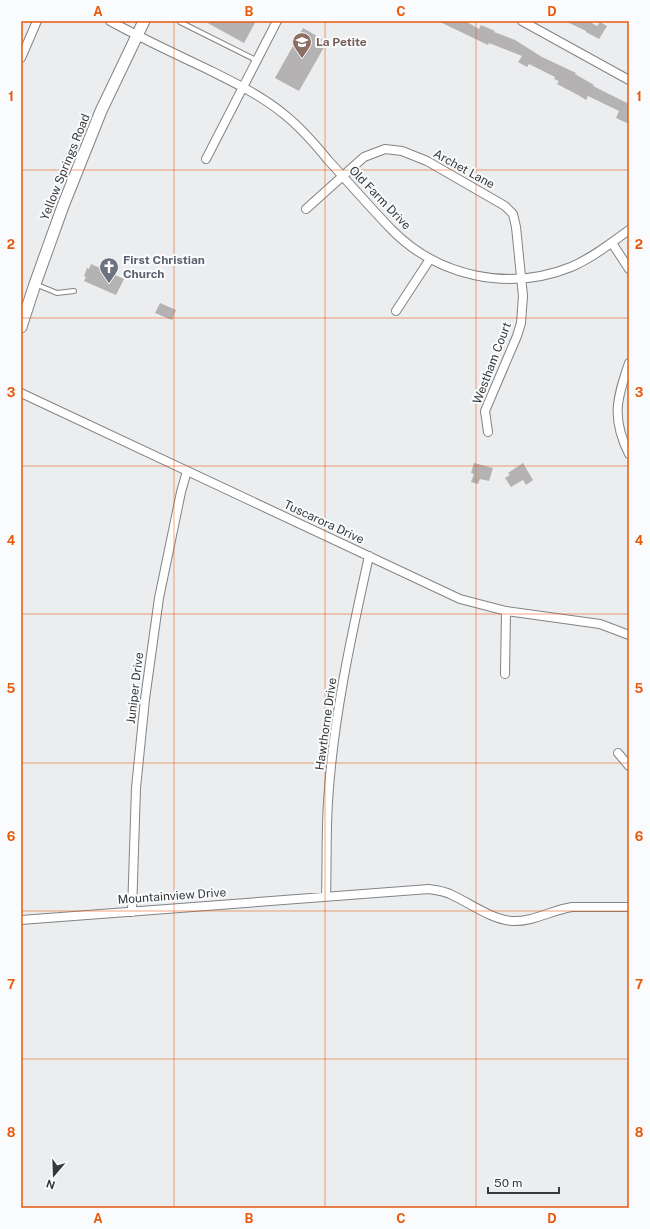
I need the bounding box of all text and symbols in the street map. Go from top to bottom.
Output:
text: A [93,4,103,19]
text: B [245,4,254,19]
text: C [396,4,406,19]
text: D [547,4,557,19]
school or university icon: La Petite [291,31,313,59]
place label: La Petite [316,35,367,49]
text: 1 [8,89,14,104]
text: 1 [636,89,642,104]
street label: Yellow Springs Road [37,112,93,222]
street label: Archet Lane [431,146,497,192]
street label: Old Farm Drive [346,163,414,233]
text: 2 [7,237,15,252]
text: 2 [635,237,643,252]
place label: First Christian Church [123,253,205,281]
church icon: First Christian Church [98,256,120,284]
street label: Westham Court [470,320,514,406]
text: 3 [7,385,16,400]
text: 3 [635,385,644,400]
street label: Tuscarora Drive [282,497,366,547]
text: 4 [7,533,16,548]
text: 4 [635,533,644,548]
street label: Juniper Drive [124,651,146,725]
street label: Hawthorne Drive [313,677,339,771]
text: 5 [7,681,16,696]
text: 5 [635,681,644,696]
text: 6 [7,829,16,844]
text: 6 [635,829,644,844]
street label: Mountainview Drive [117,885,227,907]
text: 7 [7,977,15,992]
text: 7 [635,977,643,992]
text: 8 [7,1125,16,1140]
text: 8 [635,1125,644,1140]
north arrow [34,1155,74,1195]
scale bar [488,1169,559,1195]
text: 50 m [494,1176,522,1190]
text: N [45,1177,57,1192]
text: A [93,1211,103,1226]
text: B [245,1211,254,1226]
text: C [396,1211,406,1226]
text: D [547,1211,557,1226]

